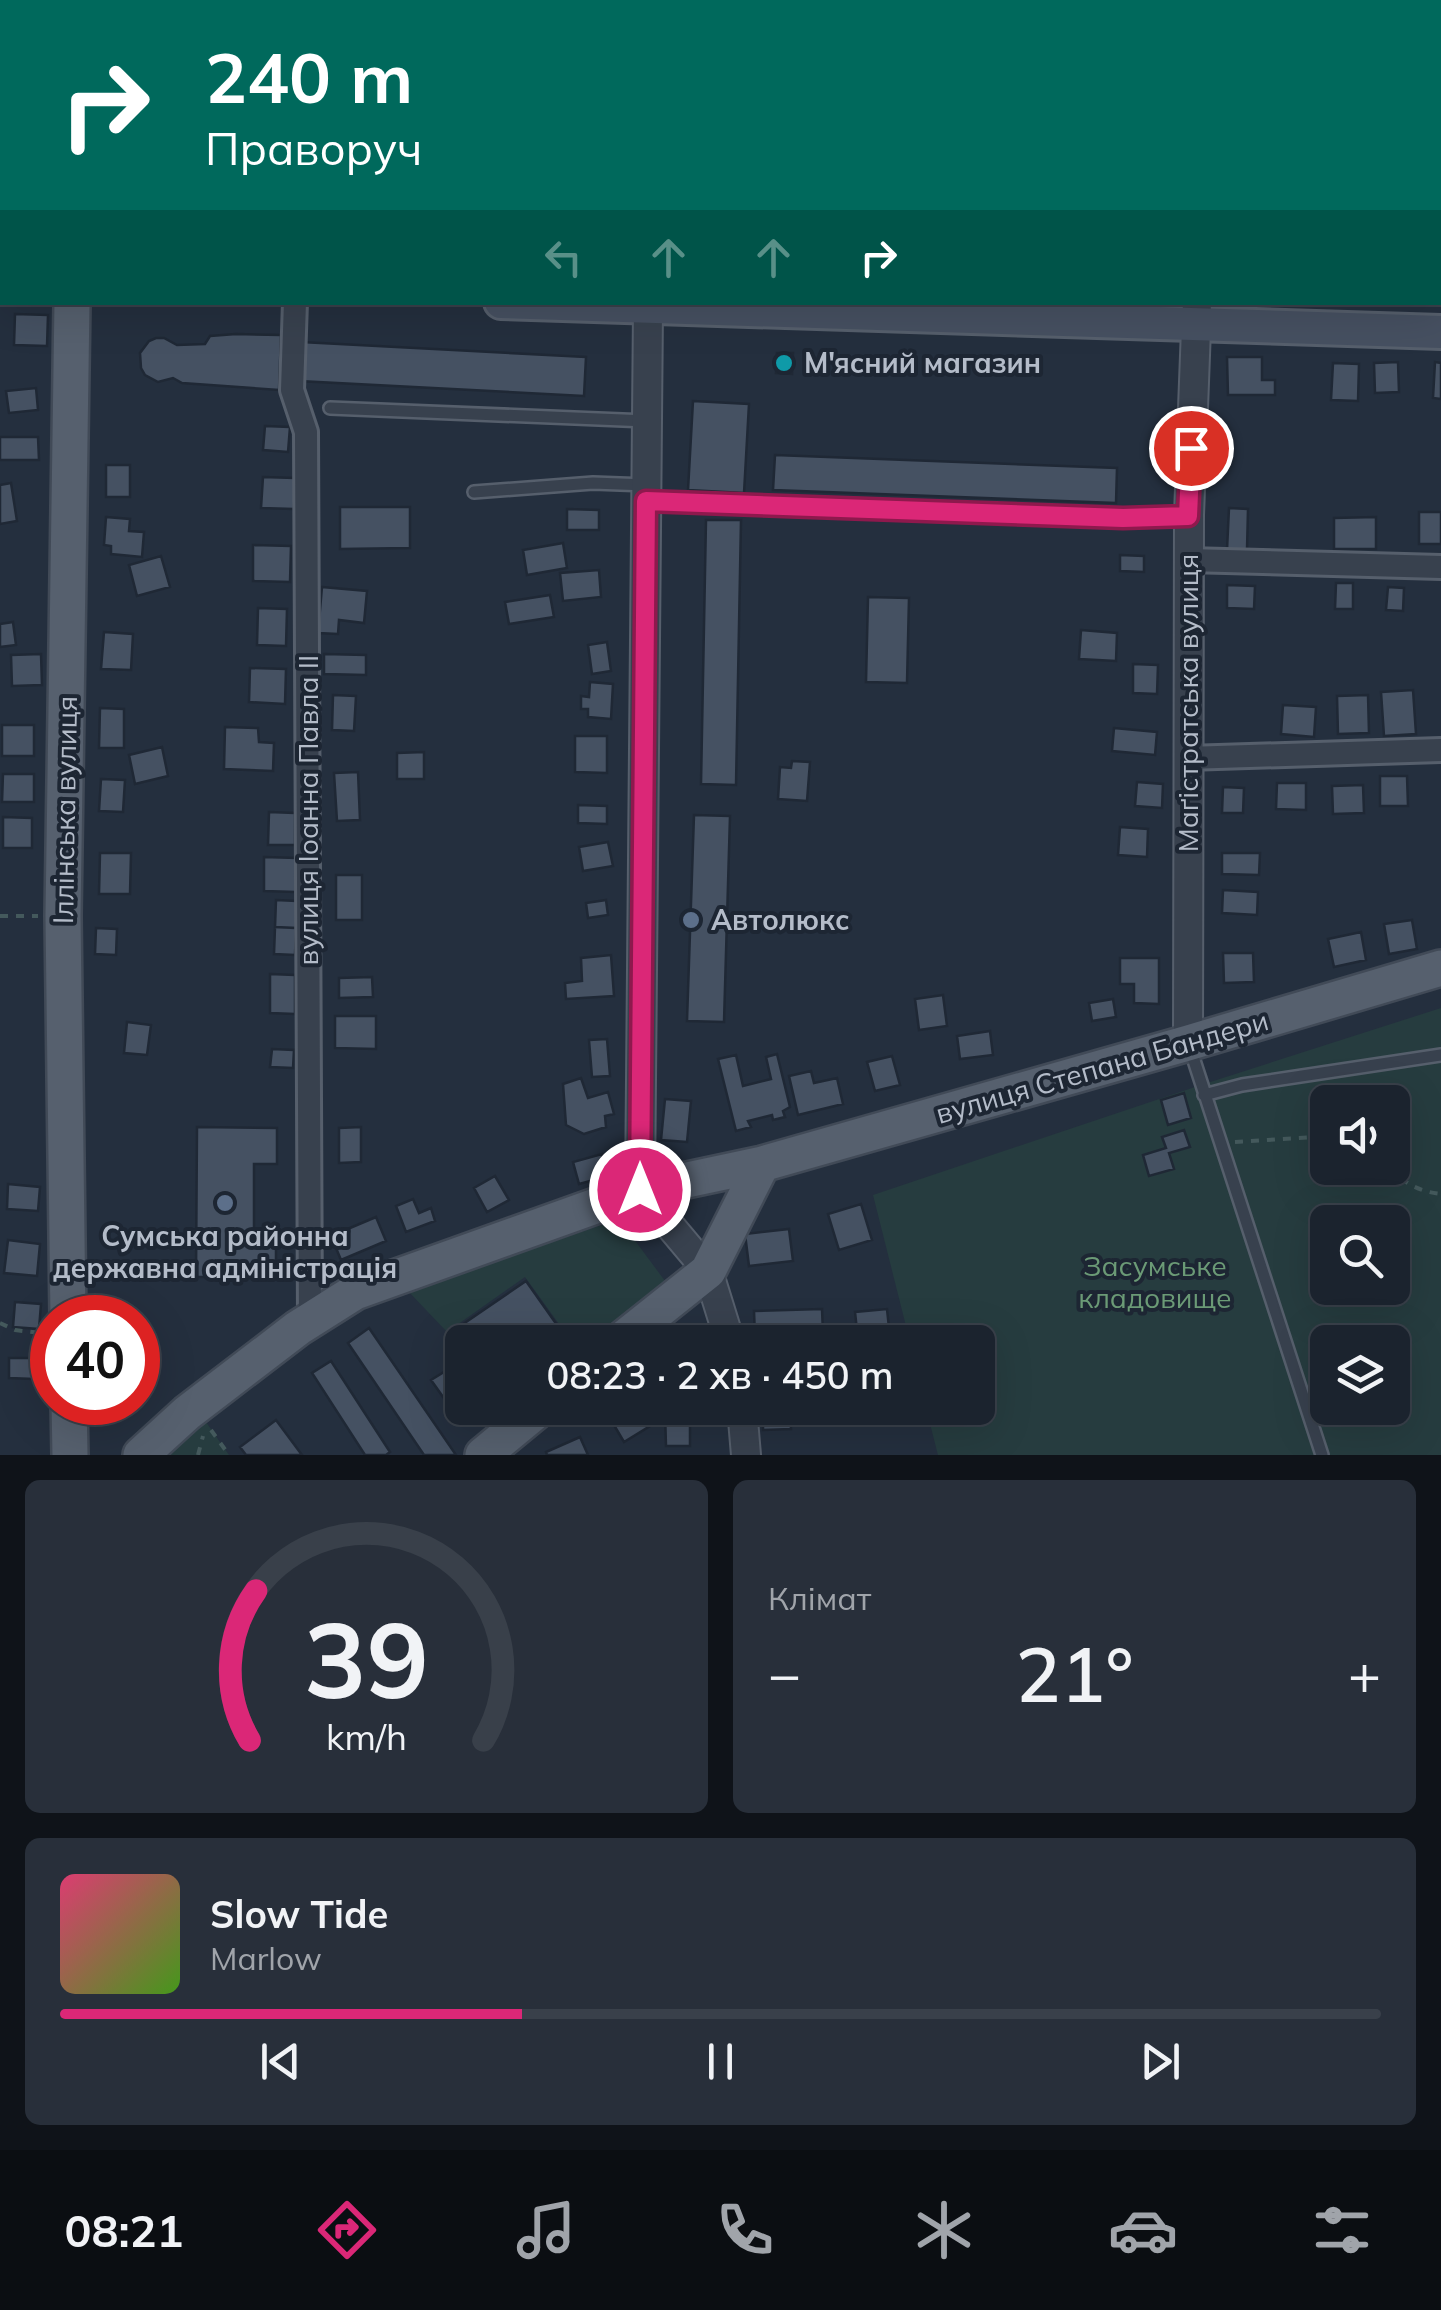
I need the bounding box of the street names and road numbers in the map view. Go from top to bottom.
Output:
street label: Маґістратська вулиця [1170,554,1205,852]
street label: вулиця Іоанна Павла II [290,655,325,965]
street label: Іллінська вулиця [45,696,84,924]
street label: вулиця Степана Бандери [932,1002,1272,1131]

